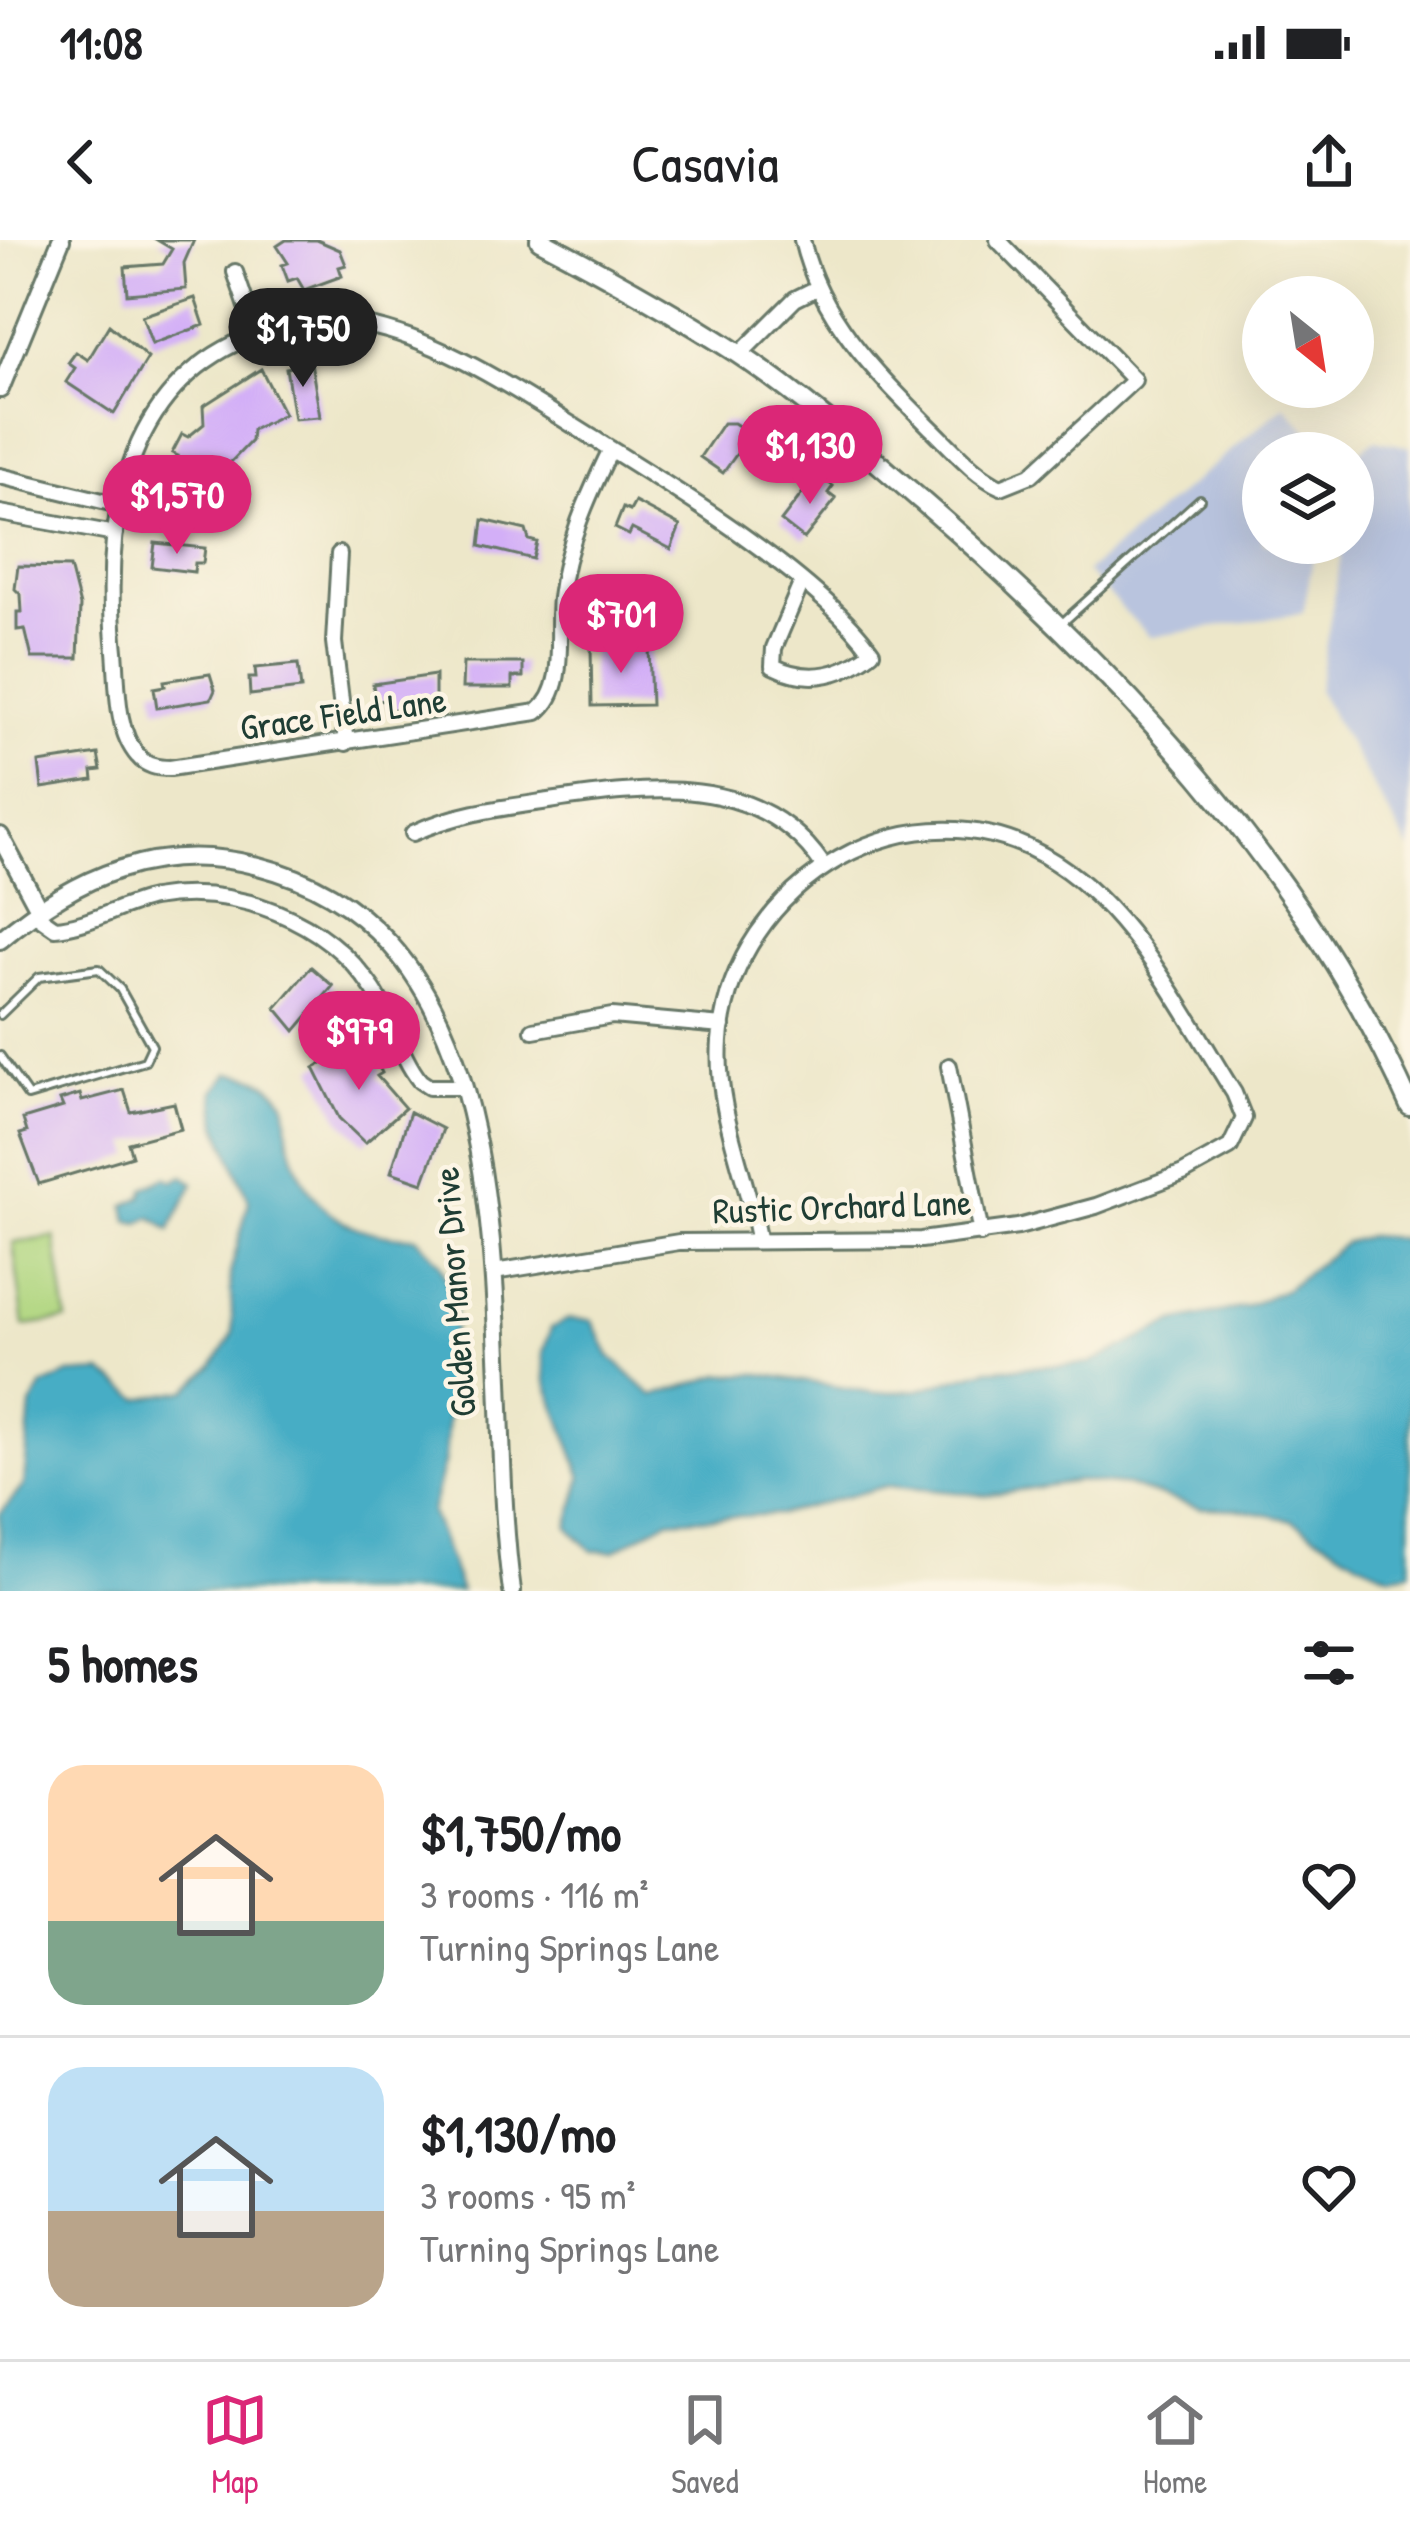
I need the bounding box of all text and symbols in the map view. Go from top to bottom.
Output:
text: 11:08 [60,12,143,73]
text: Casavia [631,126,779,199]
icon: back [48,129,114,195]
icon: share [1296,129,1362,195]
north arrow [1242,276,1374,408]
map controls [1242,276,1374,564]
pin: $1,750 [205,288,401,390]
text: $1,750 [255,300,351,353]
pin: $1,130 [712,405,908,507]
text: $1,130 [765,417,855,470]
button: layers [1242,432,1374,564]
pin: $1,570 [79,455,275,557]
text: $1,570 [129,467,225,520]
pin: $701 [550,574,692,676]
text: $701 [586,586,656,639]
street label: Grace Field Lane [237,674,449,751]
pin: $979 [288,991,430,1093]
text: $979 [325,1003,393,1056]
street label: Golden Manor Drive [420,1165,487,1419]
street label: Rustic Orchard Lane [712,1177,972,1234]
text: 5 homes [48,1629,198,1698]
icon: filters [1296,1630,1362,1696]
text: $1,750/mo [420,1798,621,1867]
icon: home [144,1813,288,1957]
icon: heart [1296,1852,1362,1918]
text: 3 rooms · 116 m² [420,1867,649,1920]
text: Turning Springs Lane [420,1920,719,1973]
text: $1,130/mo [420,2099,616,2168]
icon: home [144,2115,288,2259]
icon: heart [1296,2154,1362,2220]
text: 3 rooms · 95 m² [420,2168,635,2221]
text: Turning Springs Lane [420,2221,719,2274]
tab: Map [202,2387,268,2503]
tab: Saved [671,2387,739,2503]
tab: Home [1142,2387,1208,2503]

